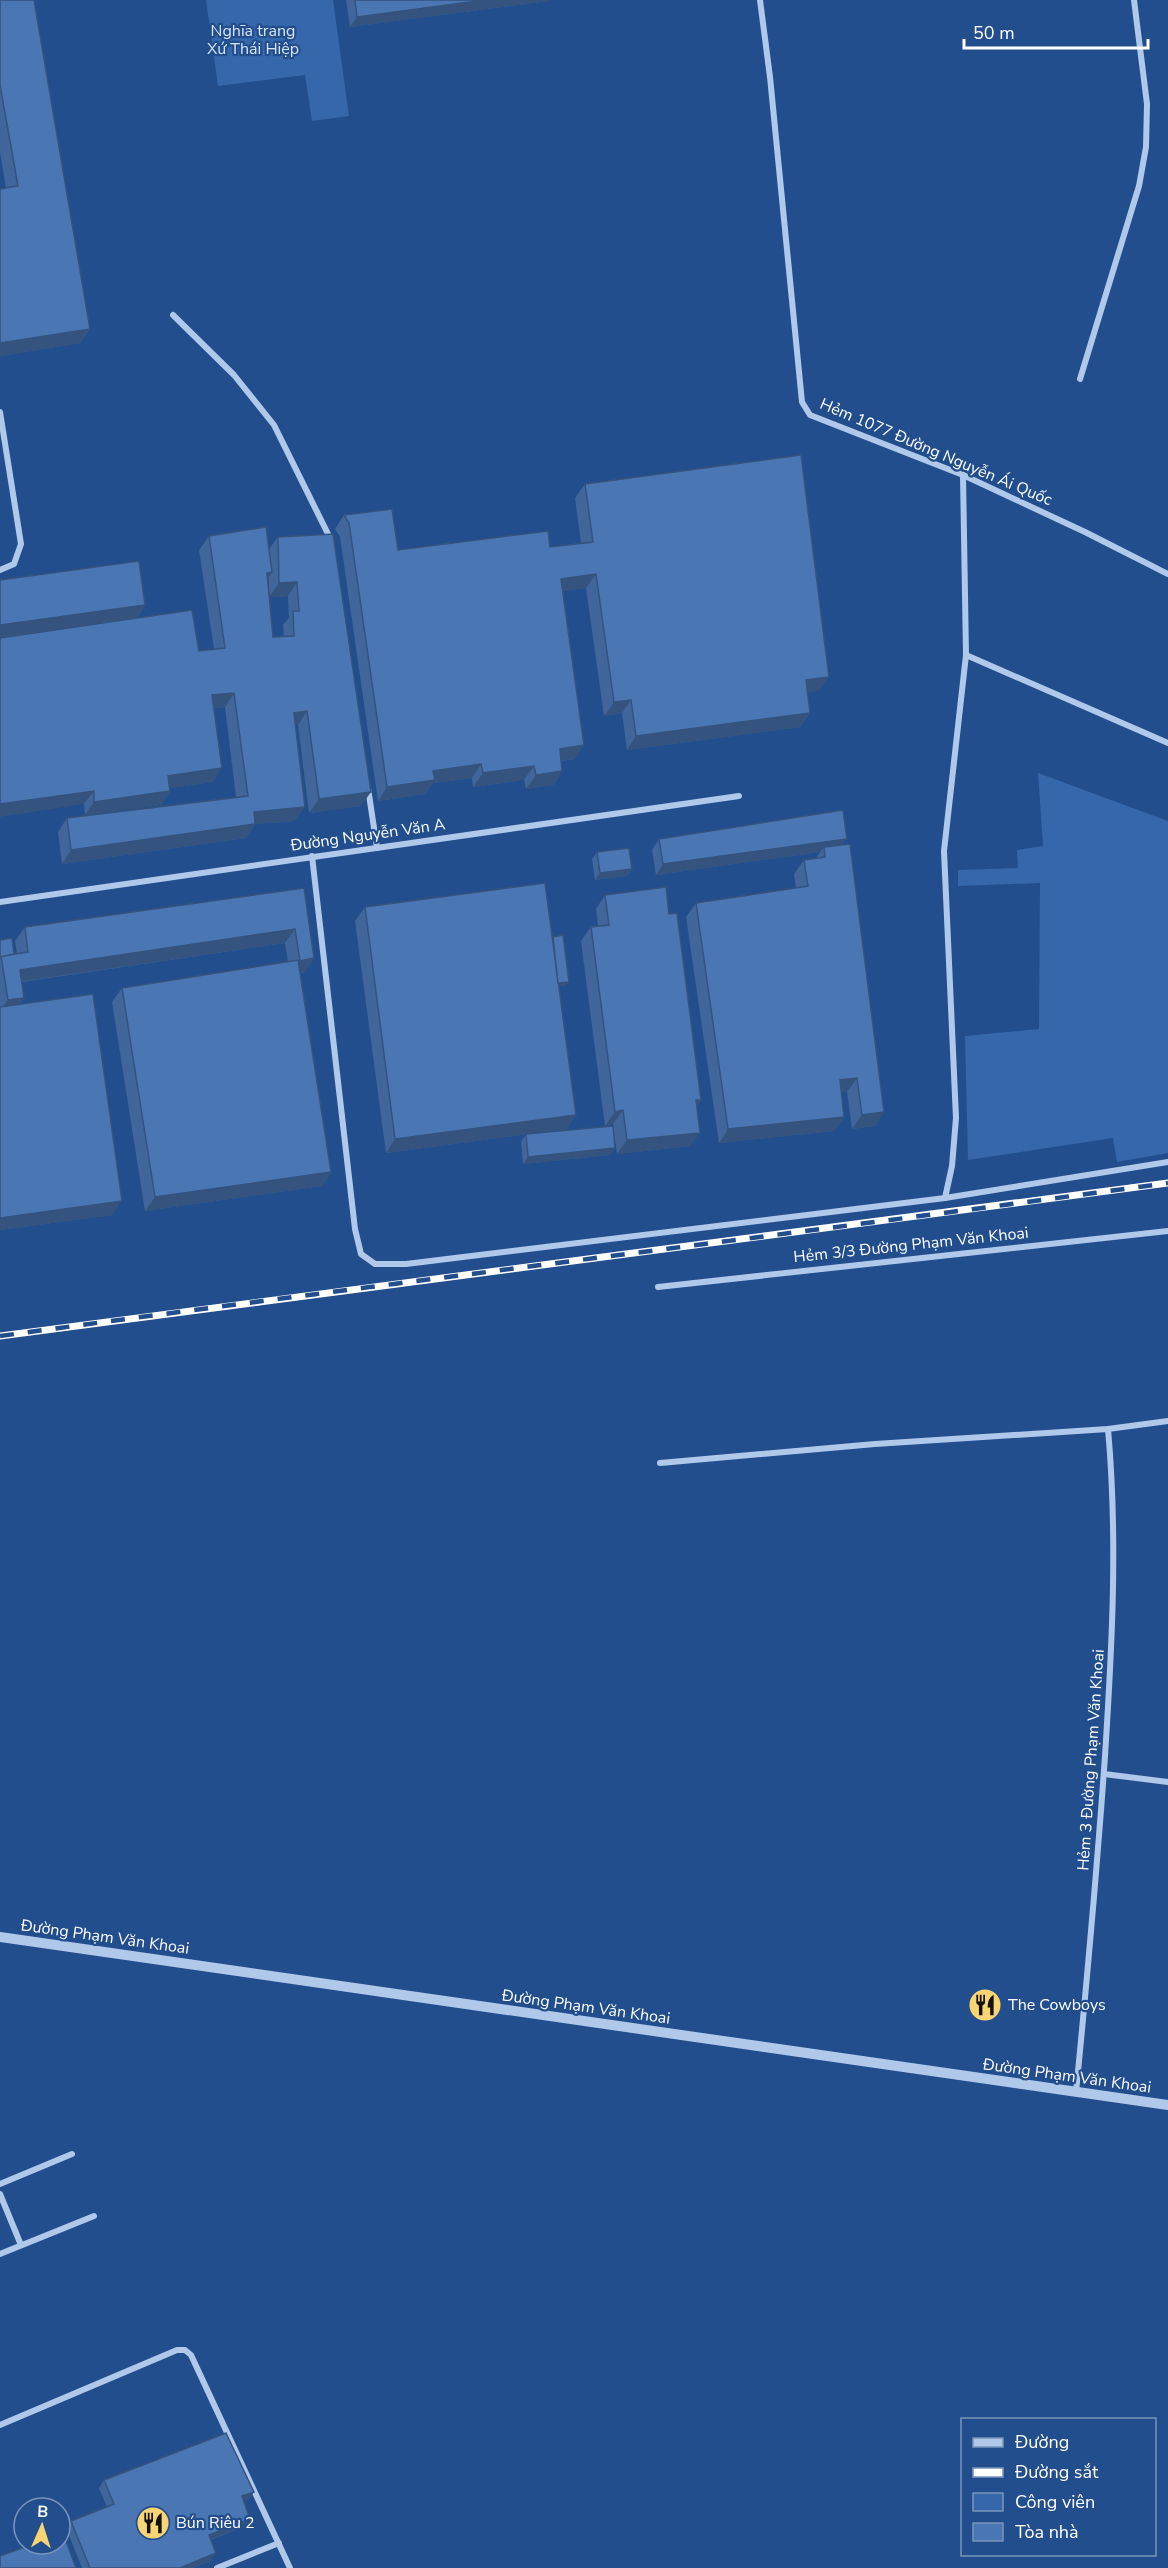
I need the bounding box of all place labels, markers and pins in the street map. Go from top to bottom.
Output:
restaurant icon: The Cowboys [967,1987,1003,2023]
place label: The Cowboys [1008,1994,1106,2016]
restaurant icon: Bún Riêu 2 [135,2505,171,2541]
place label: Bún Riêu 2 [176,2512,255,2534]

